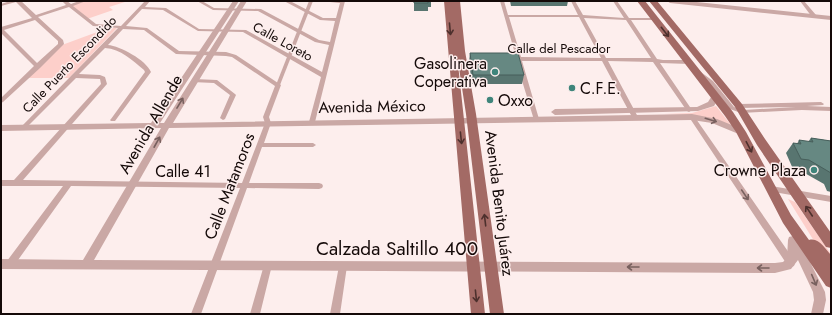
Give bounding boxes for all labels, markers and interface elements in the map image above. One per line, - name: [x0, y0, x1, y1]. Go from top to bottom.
- street label: Calle Puerto Escondido: [18, 12, 121, 117]
- street label: Calle Loreto: [249, 17, 316, 66]
- one-way arrow: [447, 22, 454, 35]
- one-way arrow: [661, 26, 670, 37]
- street label: Calle del Pescador: [508, 39, 611, 58]
- place label: Gasolinera Coperativa: [414, 52, 487, 93]
- marker: Gasolinera Coperativa: [490, 67, 500, 77]
- street label: Avenida Allende: [113, 70, 188, 178]
- place label: C.F.E.: [580, 77, 621, 100]
- marker: C.F.E.: [567, 83, 577, 93]
- place label: Oxxo: [498, 89, 533, 112]
- street label: Avenida México: [318, 94, 426, 119]
- marker: Oxxo: [485, 95, 495, 105]
- one-way arrow: [176, 98, 184, 109]
- one-way arrow: [705, 117, 718, 124]
- street label: Calle Matamoros: [198, 129, 260, 243]
- street label: Avenida Benito Juárez: [479, 129, 520, 278]
- one-way arrow: [457, 131, 464, 144]
- one-way arrow: [153, 136, 161, 148]
- one-way arrow: [746, 141, 753, 153]
- place label: Crowne Plaza: [714, 159, 806, 182]
- street label: Calle 41: [155, 160, 211, 183]
- marker: Crowne Plaza: [809, 165, 819, 175]
- one-way arrow: [741, 189, 749, 200]
- one-way arrow: [805, 206, 813, 217]
- one-way arrow: [481, 214, 489, 227]
- street label: Calzada Saltillo 400: [316, 235, 478, 262]
- one-way arrow: [627, 263, 640, 271]
- one-way arrow: [757, 264, 770, 272]
- one-way arrow: [811, 274, 818, 286]
- one-way arrow: [473, 289, 480, 302]

